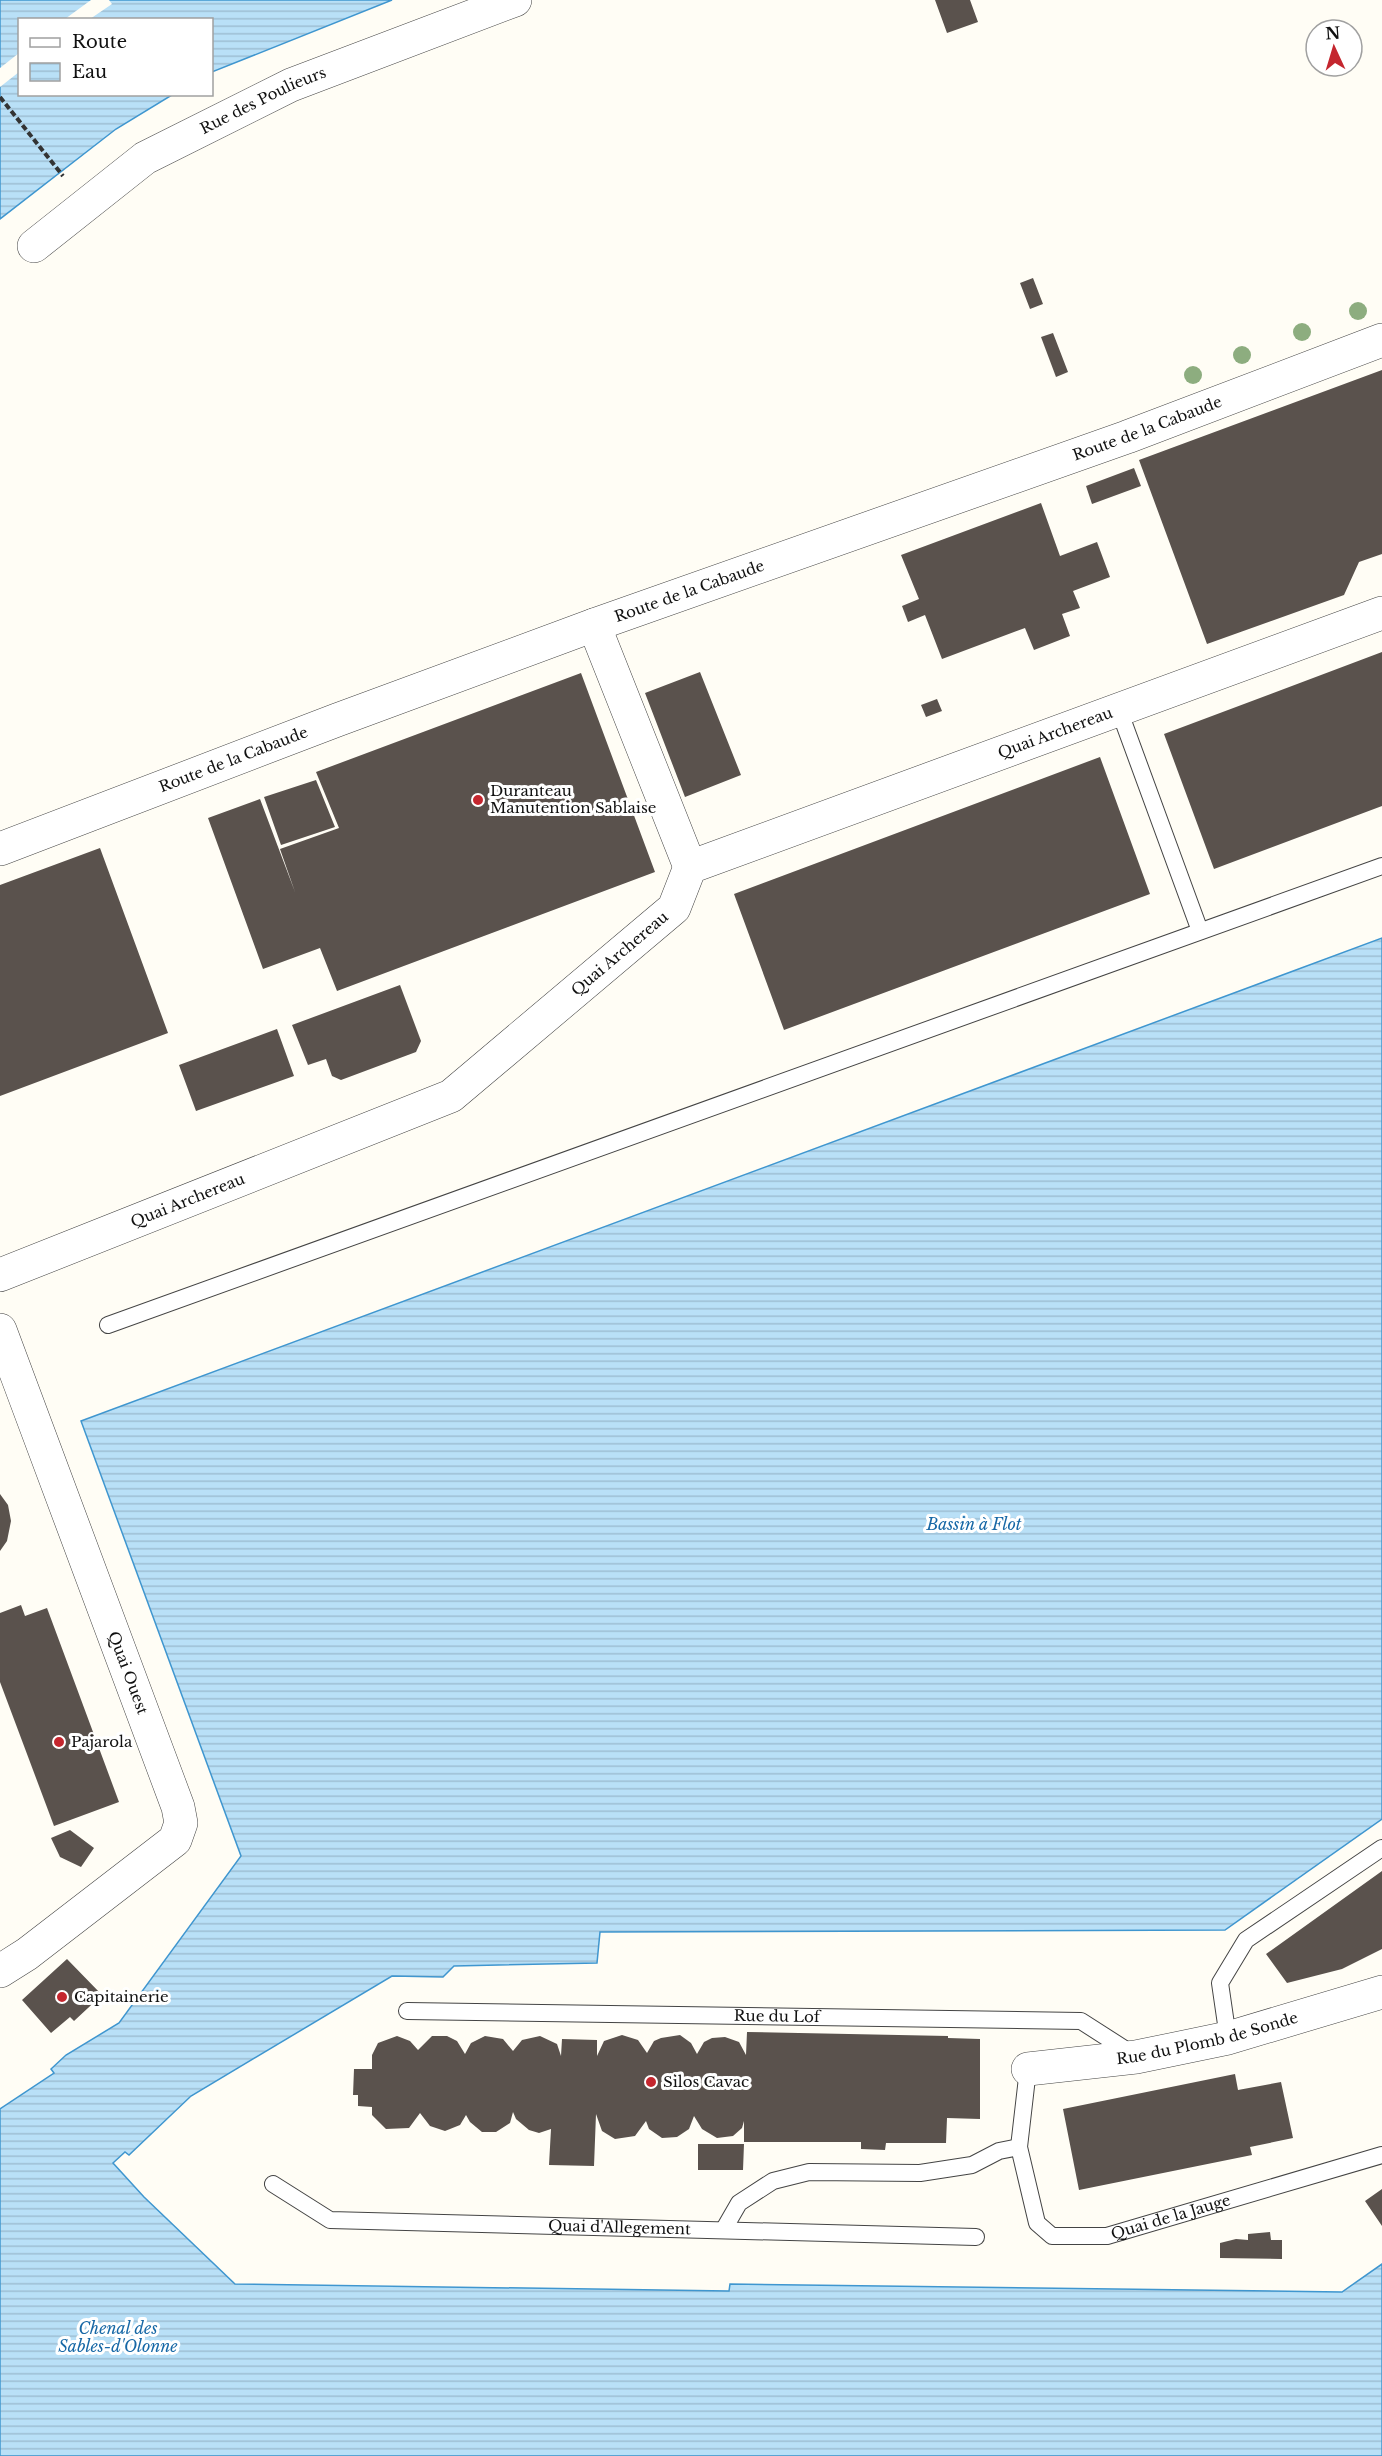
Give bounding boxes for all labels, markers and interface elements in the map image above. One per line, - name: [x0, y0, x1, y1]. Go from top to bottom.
- legend: [18, 18, 213, 96]
- north arrow: [1304, 18, 1364, 78]
- text: N: [1325, 23, 1341, 44]
- text: Route: [72, 31, 127, 53]
- text: Eau: [72, 61, 107, 83]
- street label: Rue des Poulieurs: [197, 63, 329, 138]
- street label: Route de la Cabaude: [1070, 392, 1225, 464]
- street label: Route de la Cabaude: [612, 556, 767, 626]
- street label: Quai Archereau: [995, 703, 1115, 762]
- street label: Route de la Cabaude: [156, 722, 310, 796]
- place label: Duranteau Manutention Sablaise: [490, 781, 656, 817]
- marker: Duranteau Manutention Sablaise: [471, 793, 485, 807]
- street label: Quai Archereau: [567, 907, 672, 1000]
- street label: Quai Archereau: [128, 1169, 247, 1231]
- water label: Bassin à Flot: [925, 1514, 1022, 1534]
- street label: Quai Ouest: [104, 1628, 153, 1717]
- place label: Pajarola: [71, 1732, 133, 1751]
- marker: Pajarola: [52, 1735, 66, 1749]
- place label: Capitainerie: [74, 1987, 169, 2006]
- marker: Capitainerie: [55, 1990, 69, 2004]
- street label: Rue du Lof: [734, 2006, 822, 2026]
- street label: Rue du Plomb de Sonde: [1115, 2008, 1300, 2068]
- place label: Silos Cavac: [663, 2072, 749, 2091]
- marker: Silos Cavac: [644, 2075, 658, 2089]
- street label: Quai de la Jauge: [1109, 2190, 1233, 2243]
- street label: Quai d'Allegement: [548, 2216, 691, 2238]
- water label: Chenal des Sables-d'Olonne: [58, 2318, 178, 2356]

